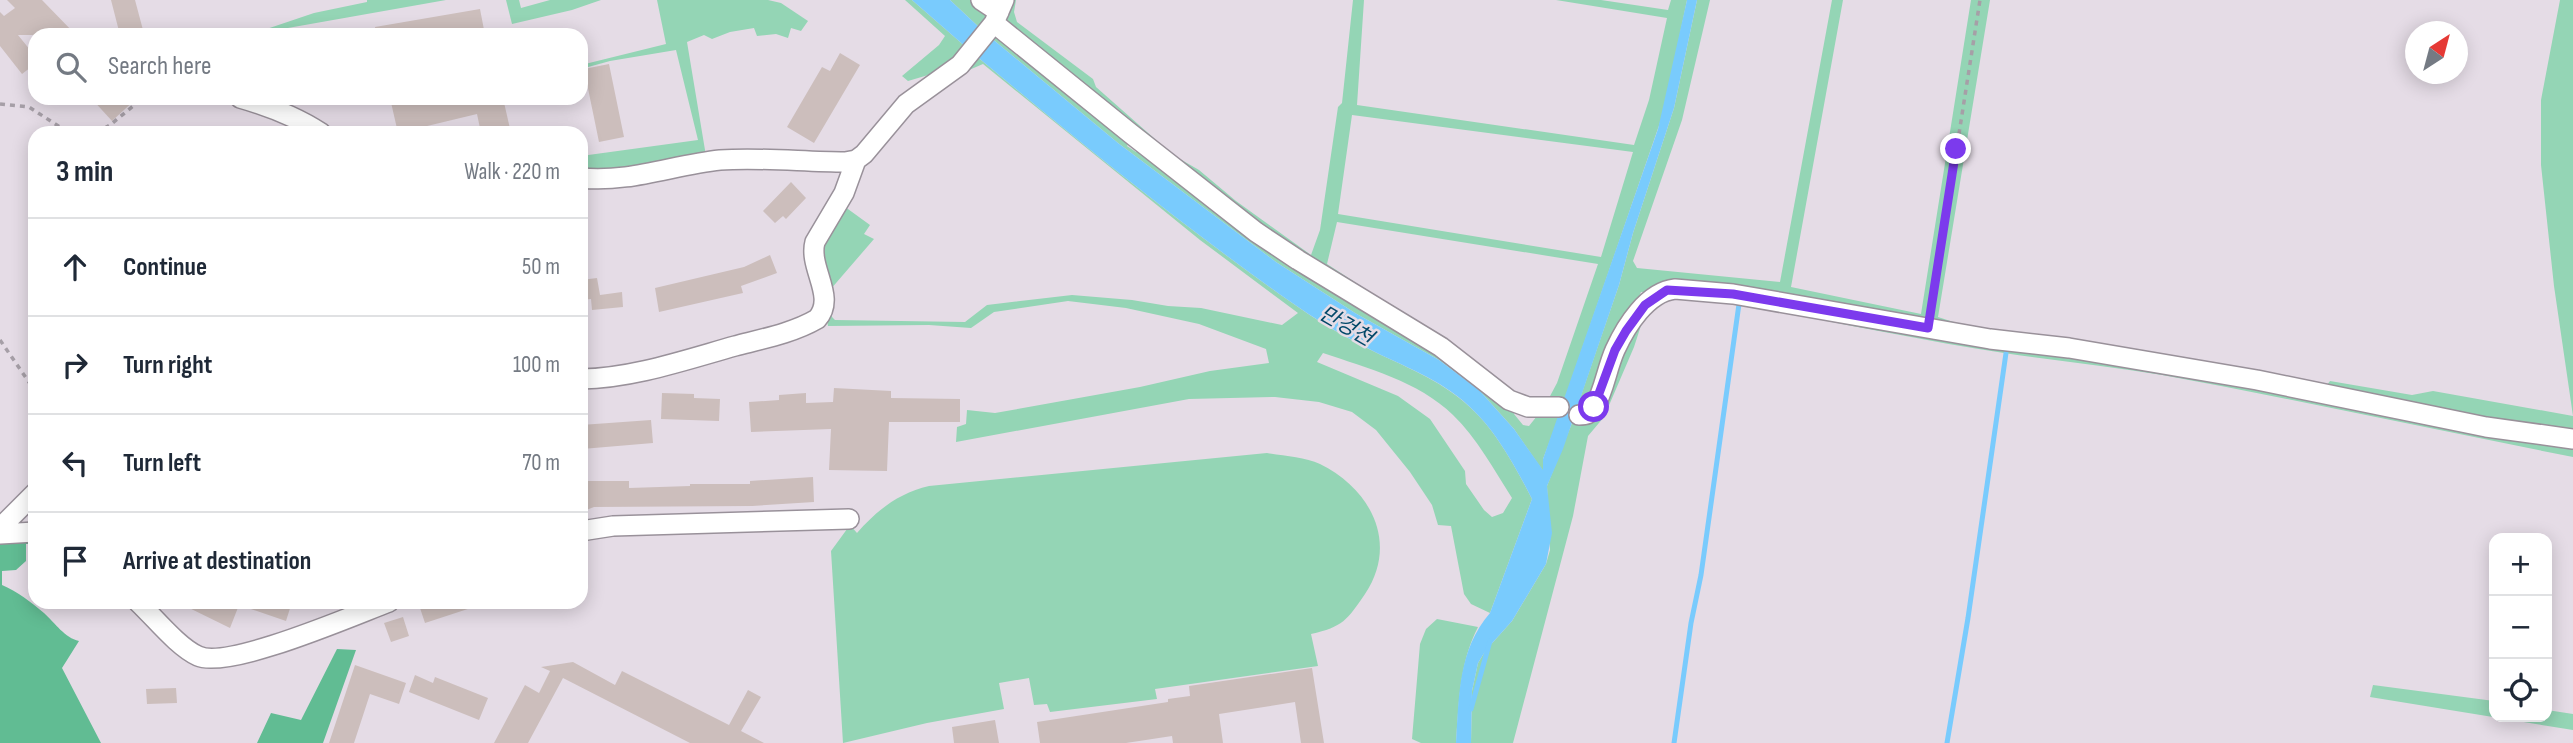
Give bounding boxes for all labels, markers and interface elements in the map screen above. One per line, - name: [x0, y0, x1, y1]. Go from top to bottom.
- north arrow: [2405, 21, 2468, 84]
- search box: [28, 28, 588, 105]
- icon: search: [52, 48, 90, 86]
- text: Search here: [108, 51, 211, 82]
- route end: [1940, 133, 1971, 164]
- text: 3 min: [56, 154, 113, 190]
- text: Walk · 220 m: [464, 158, 560, 186]
- icon: ahead: [56, 248, 94, 286]
- text: Continue: [123, 252, 207, 283]
- text: 50 m: [522, 253, 560, 281]
- water label: 만겅천: [1315, 301, 1380, 353]
- icon: right: [56, 346, 94, 384]
- text: Turn right: [123, 350, 212, 381]
- text: 100 m: [513, 351, 560, 379]
- route start: [1578, 391, 1609, 422]
- icon: left: [56, 444, 94, 482]
- text: Turn left: [123, 448, 201, 479]
- text: 70 m: [522, 449, 560, 477]
- map controls: [2489, 533, 2552, 722]
- button: +: [2489, 533, 2552, 596]
- icon: arrive: [56, 542, 94, 580]
- text: Arrive at destination: [123, 546, 311, 577]
- button: −: [2489, 596, 2552, 659]
- button: locate: [2489, 659, 2552, 722]

